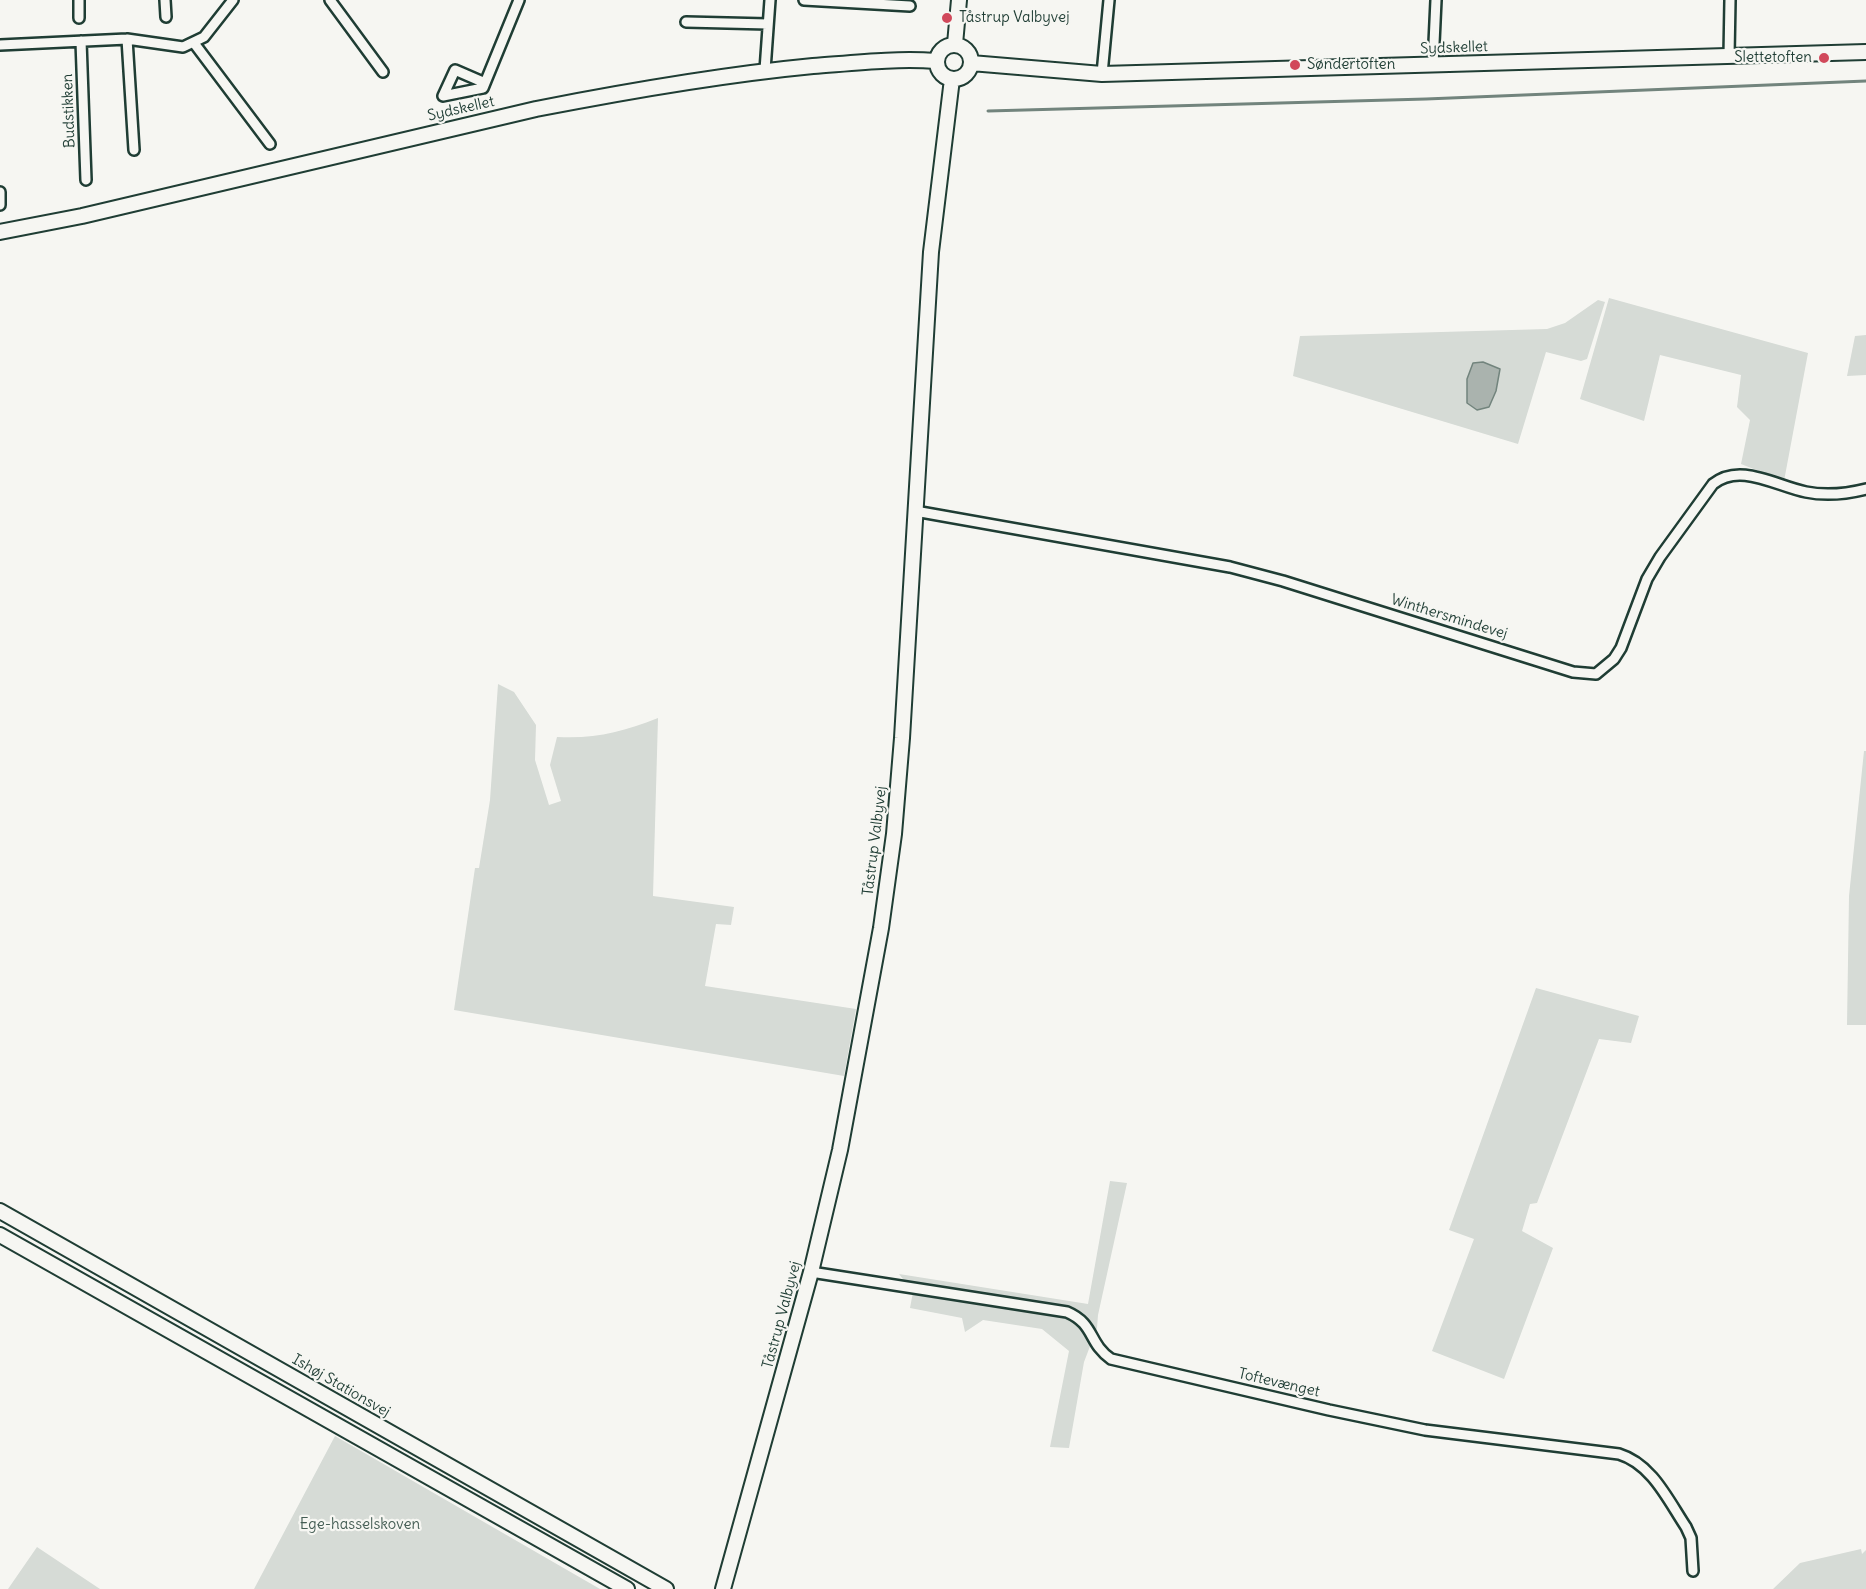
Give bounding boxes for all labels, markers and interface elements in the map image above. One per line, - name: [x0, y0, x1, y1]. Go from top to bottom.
- place label: Tåstrup Valbyvej: [959, 9, 1070, 27]
- marker: Tåstrup Valbyvej: [940, 11, 954, 25]
- street label: Sydskellet: [1420, 38, 1488, 58]
- place label: Slettetoften: [1734, 49, 1812, 67]
- marker: Slettetoften: [1817, 51, 1831, 65]
- place label: Søndertoften: [1307, 56, 1395, 74]
- marker: Søndertoften: [1288, 58, 1302, 72]
- street label: Budstikken: [59, 73, 79, 149]
- street label: Sydskellet: [426, 93, 496, 125]
- street label: Winthersmindevej: [1389, 591, 1509, 643]
- street label: Tåstrup Valbyvej: [859, 785, 891, 897]
- street label: Tåstrup Valbyvej: [759, 1259, 805, 1371]
- street label: Ishøj Stationsvej: [289, 1351, 393, 1421]
- street label: Toftevænget: [1236, 1365, 1322, 1401]
- park label: Ege-hasselskoven: [300, 1516, 420, 1534]

